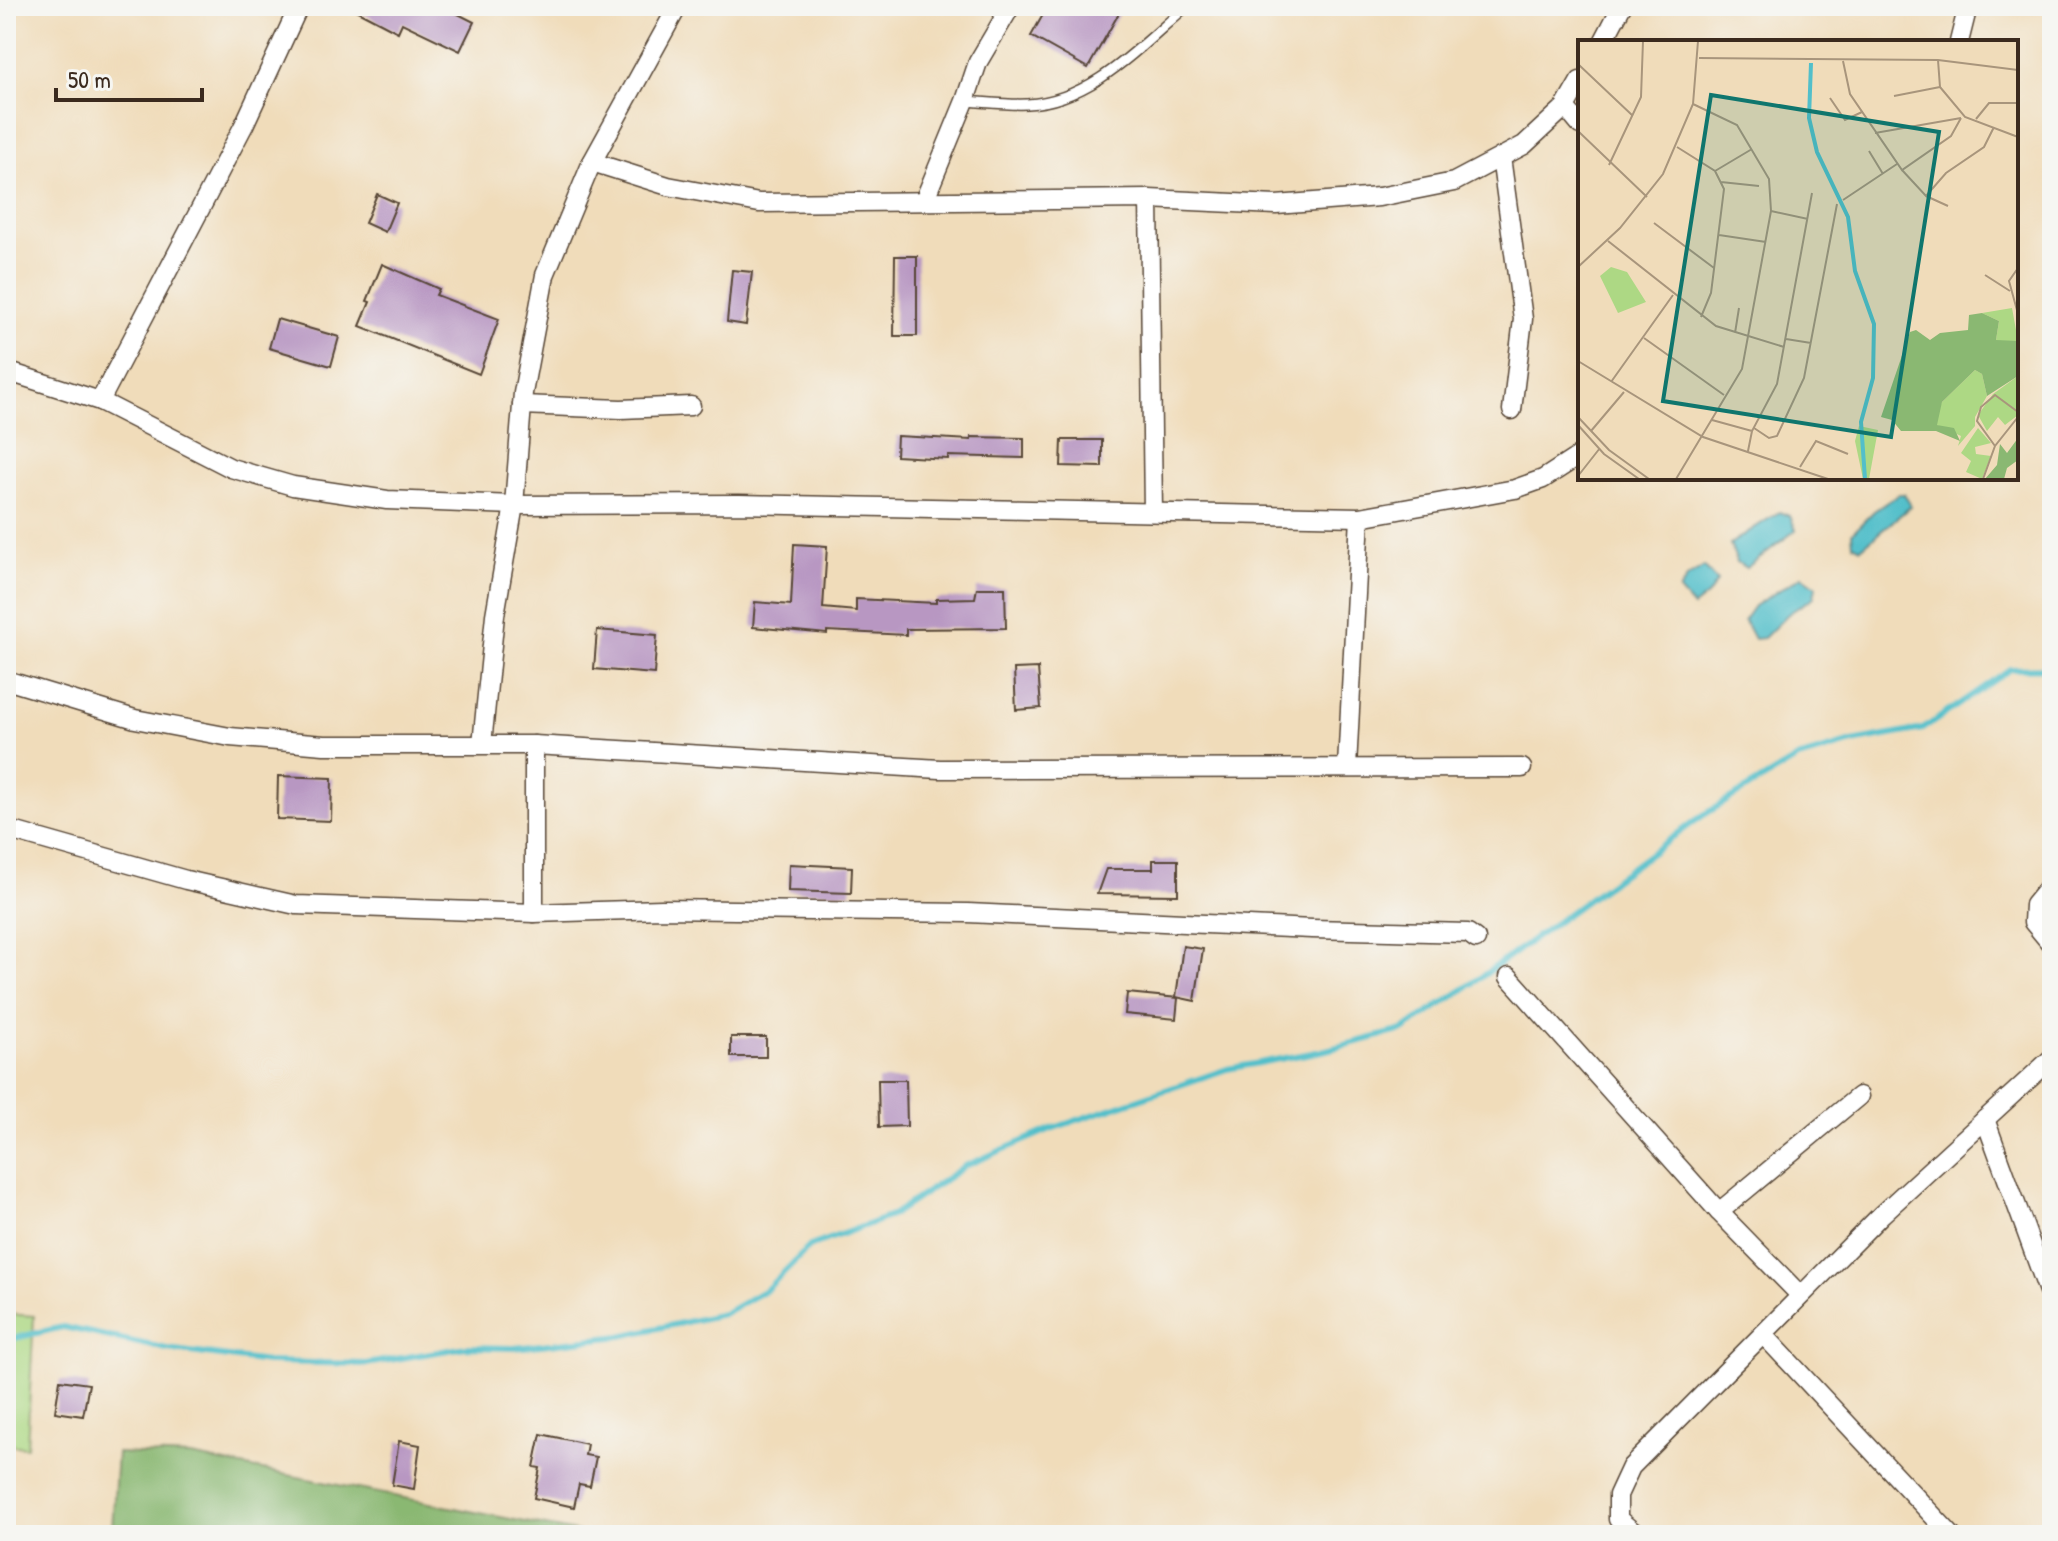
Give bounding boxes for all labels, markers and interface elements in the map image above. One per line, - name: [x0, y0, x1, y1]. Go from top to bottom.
- inset map: [1578, 40, 2018, 480]
- scale bar: [56, 52, 202, 102]
- text: 50 m: [68, 63, 111, 95]

